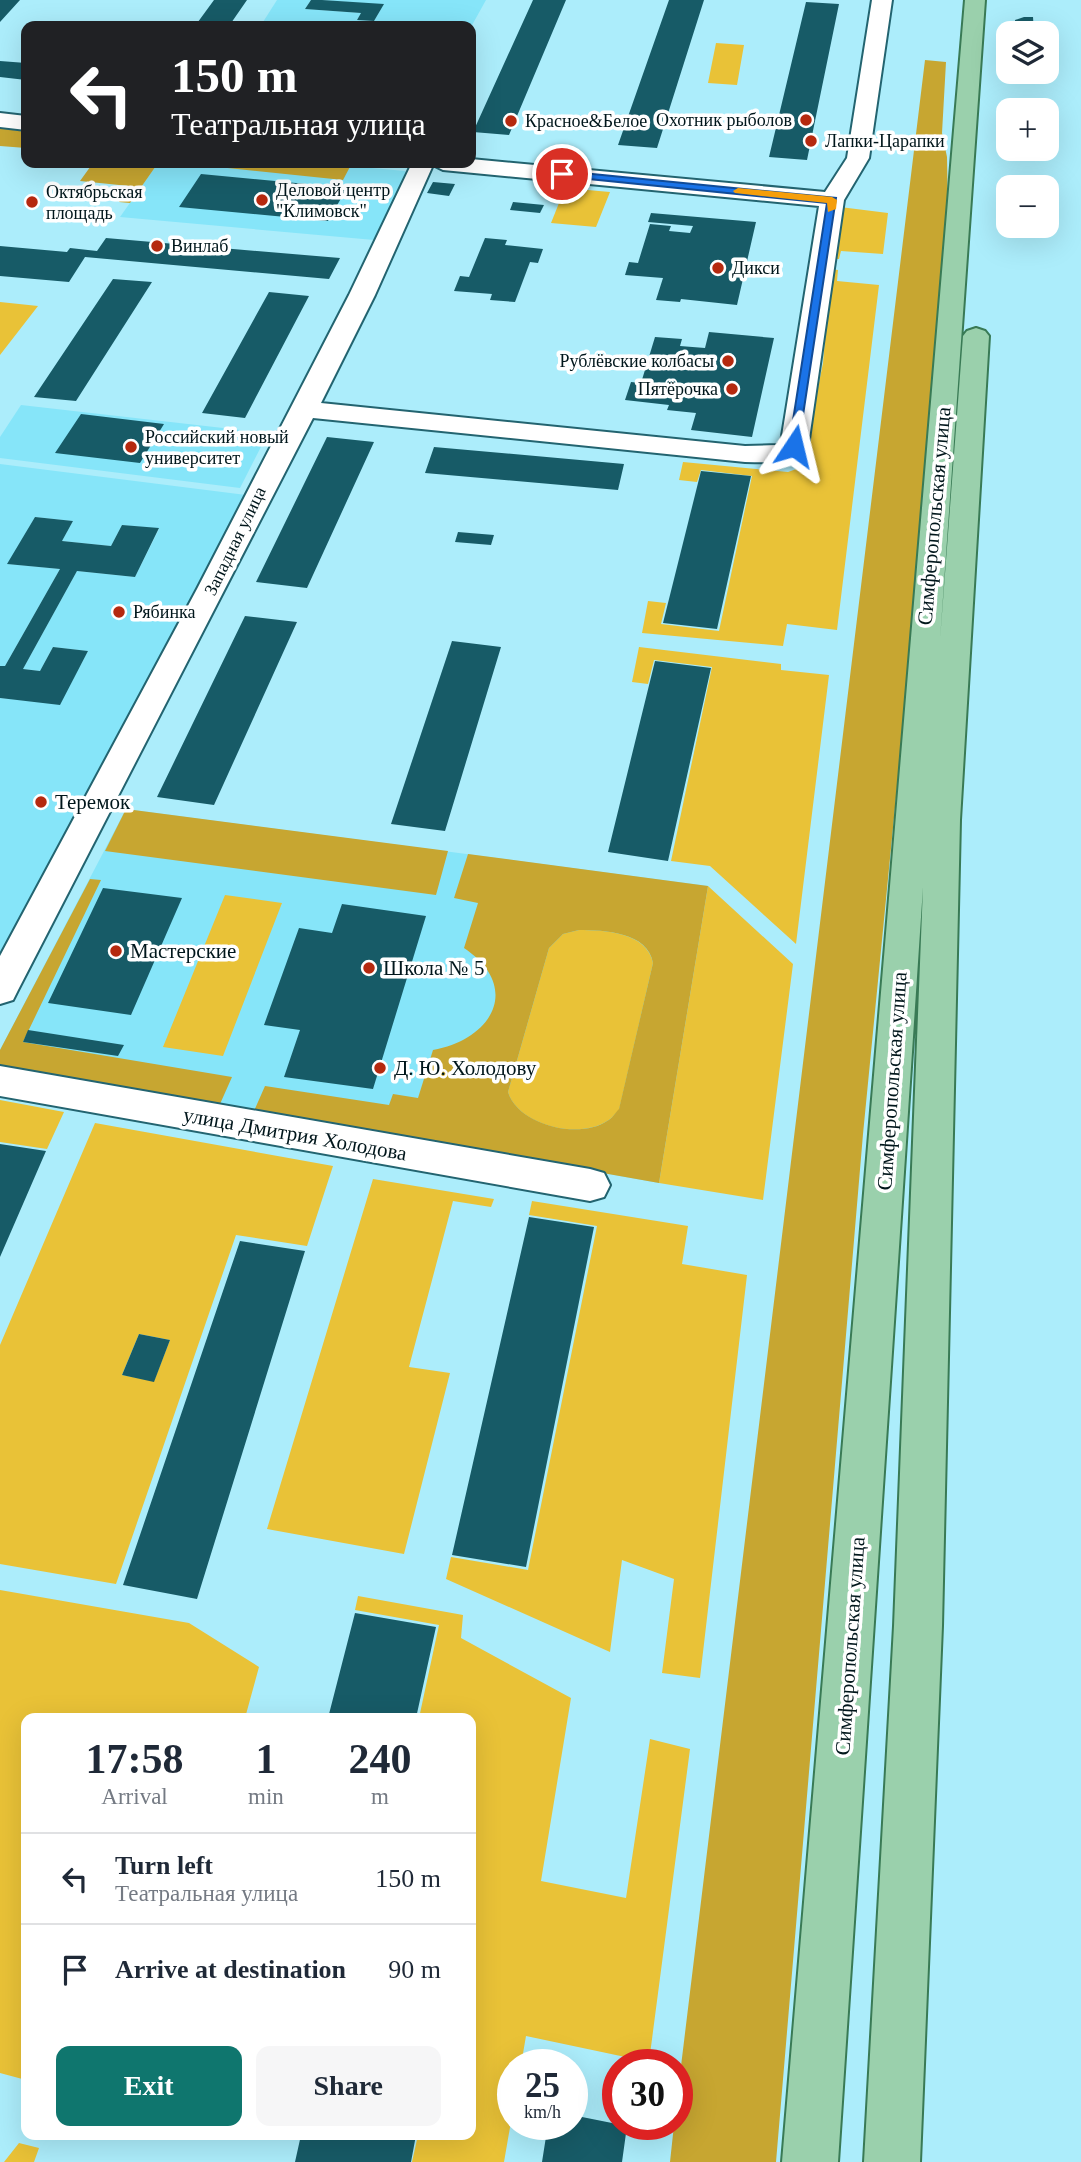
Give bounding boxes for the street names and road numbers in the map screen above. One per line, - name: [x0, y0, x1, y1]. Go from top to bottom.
- street label: Симферопольская улица: [912, 405, 956, 626]
- street label: Западная улица: [200, 483, 270, 599]
- street label: Симферопольская улица: [872, 970, 912, 1191]
- street label: улица Дмитрия Холодова: [181, 1103, 409, 1166]
- street label: Симферопольская улица: [830, 1535, 870, 1756]

